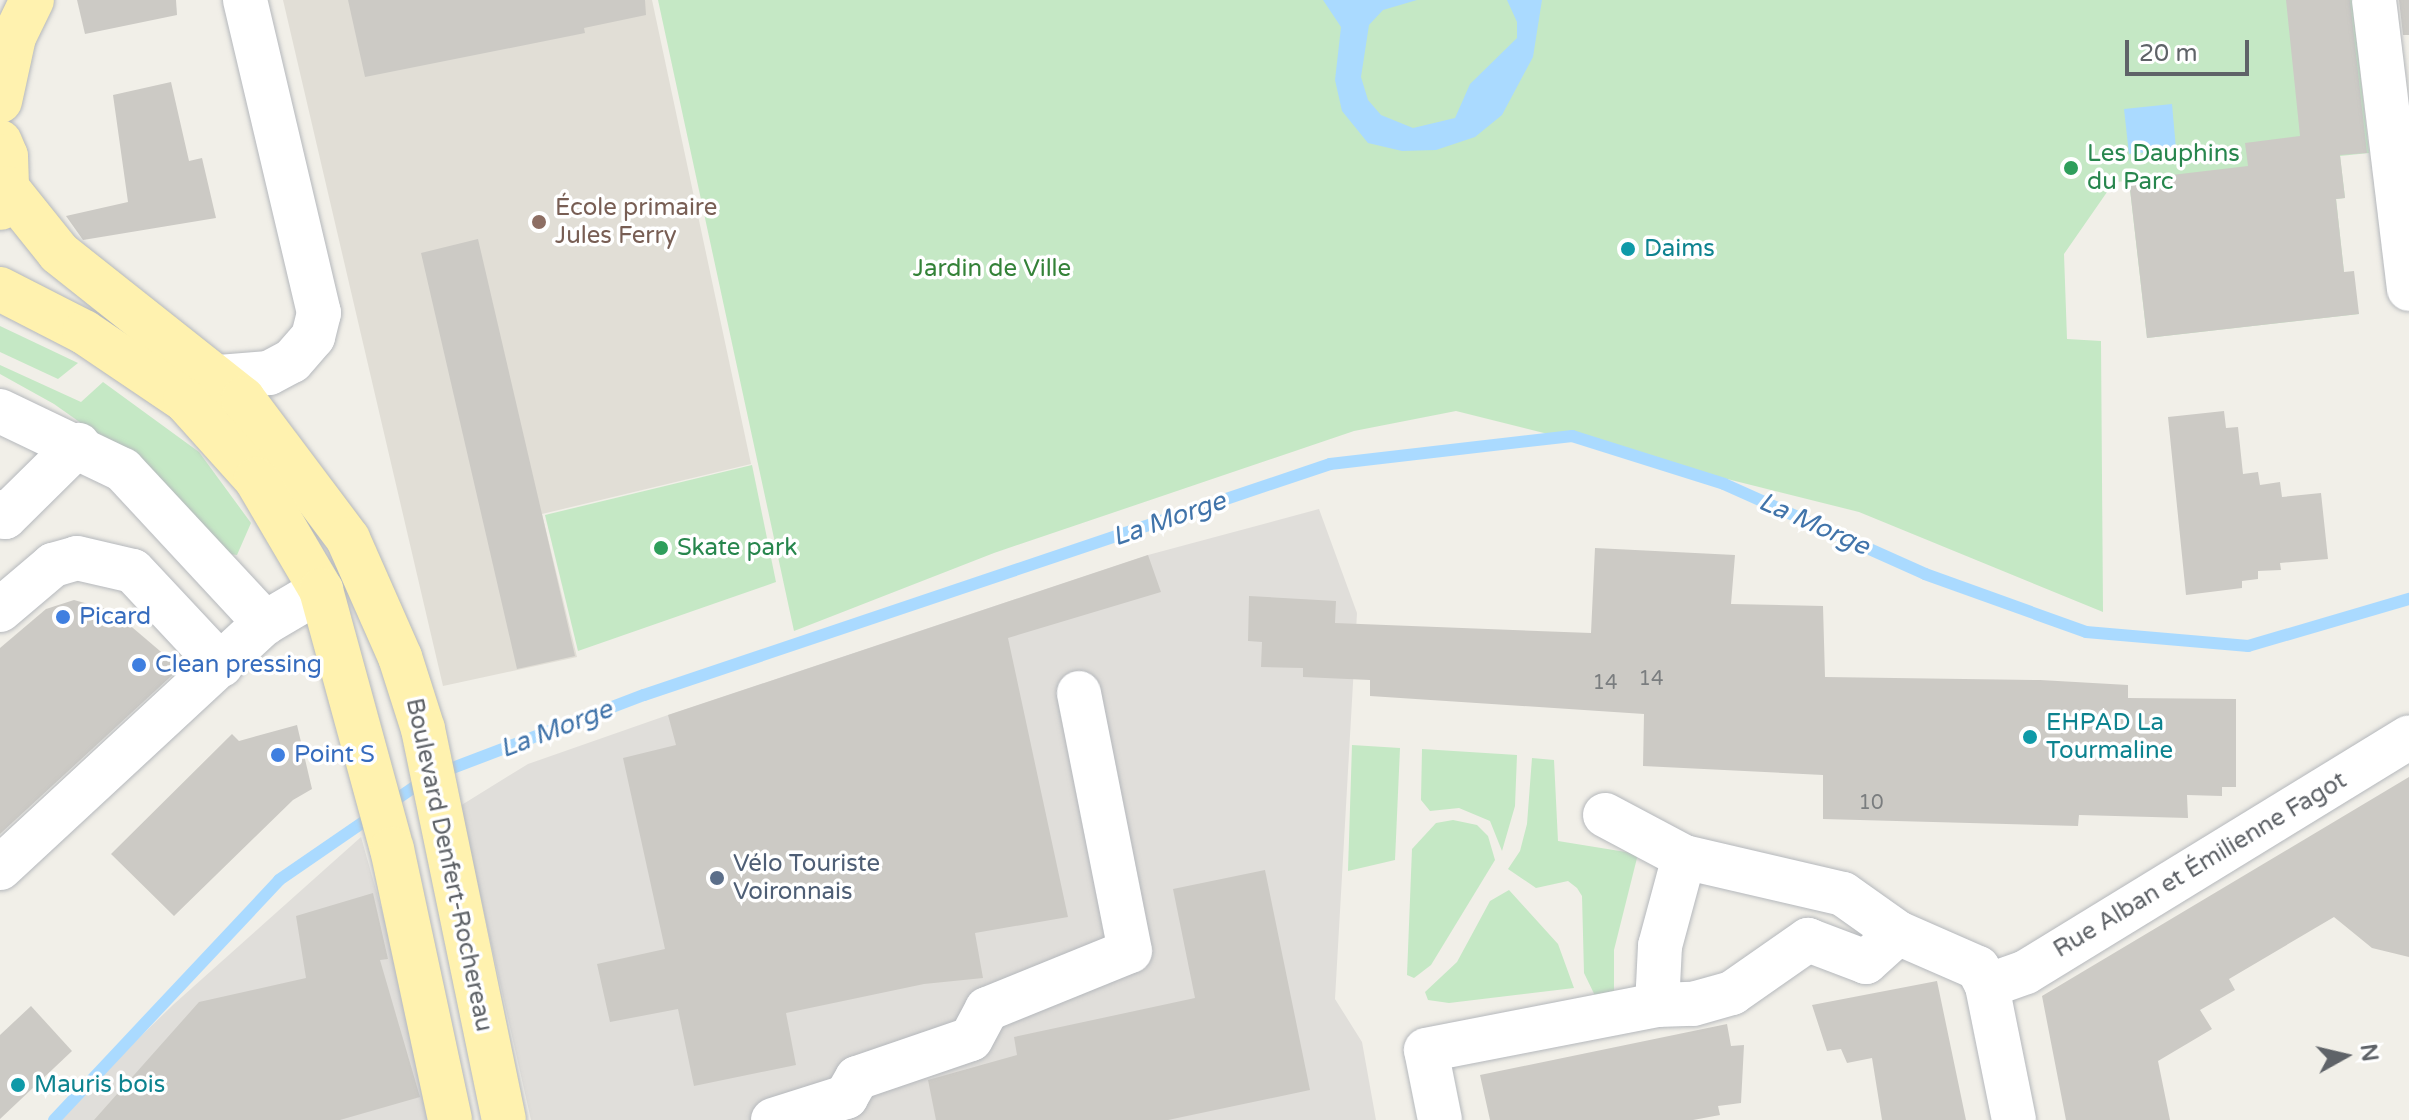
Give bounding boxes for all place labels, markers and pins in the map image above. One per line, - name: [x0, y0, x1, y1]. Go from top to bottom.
- place label: Les Dauphins du Parc: [2087, 140, 2240, 196]
- marker: Les Dauphins du Parc: [2062, 159, 2080, 177]
- place label: École primaire Jules Ferry: [555, 194, 717, 250]
- marker: École primaire Jules Ferry: [530, 213, 548, 231]
- place label: Daims: [1644, 235, 1715, 263]
- marker: Daims: [1619, 240, 1637, 258]
- place label: Skate park: [677, 534, 797, 562]
- marker: Skate park: [652, 539, 670, 557]
- place label: Picard: [79, 603, 151, 631]
- marker: Picard: [54, 608, 72, 626]
- place label: Clean pressing: [155, 651, 322, 679]
- marker: Clean pressing: [130, 656, 148, 674]
- place label: EHPAD La Tourmaline: [2046, 709, 2173, 765]
- marker: EHPAD La Tourmaline: [2021, 728, 2039, 746]
- place label: Point S: [294, 741, 375, 769]
- marker: Point S: [269, 746, 287, 764]
- place label: Vélo Touriste Voironnais: [733, 850, 880, 906]
- marker: Vélo Touriste Voironnais: [708, 869, 726, 887]
- place label: Mauris bois: [34, 1071, 165, 1099]
- marker: Mauris bois: [9, 1076, 27, 1094]

